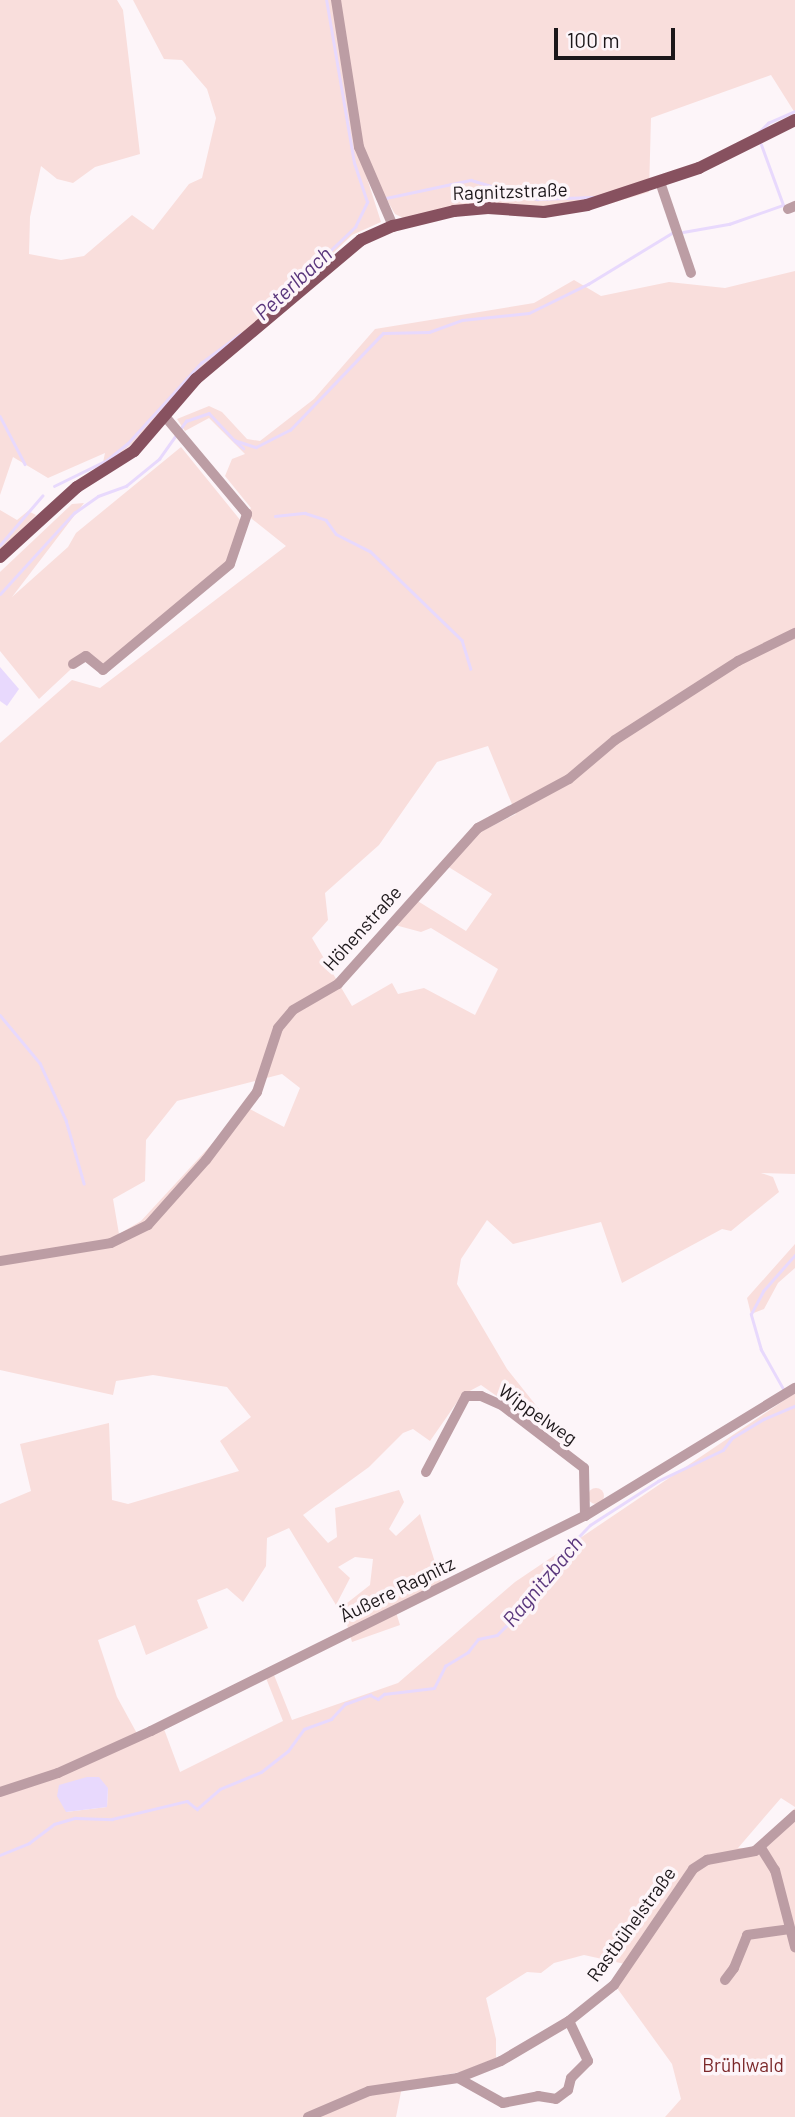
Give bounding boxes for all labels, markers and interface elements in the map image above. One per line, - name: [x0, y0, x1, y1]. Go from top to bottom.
- scale bar: [557, 14, 678, 58]
- text: 100 m: [567, 27, 620, 52]
- street label: Ragnitzstraße: [452, 178, 568, 204]
- water label: Peterlbach: [249, 241, 337, 325]
- street label: Höhenstraße: [318, 881, 406, 975]
- street label: Wippelweg: [494, 1379, 582, 1449]
- water label: Ragnitzbach: [497, 1530, 587, 1632]
- street label: Äußere Ragnitz: [336, 1551, 458, 1627]
- street label: Rastbühelstraße: [582, 1862, 680, 1986]
- park label: Brühlwald: [702, 2054, 784, 2076]

